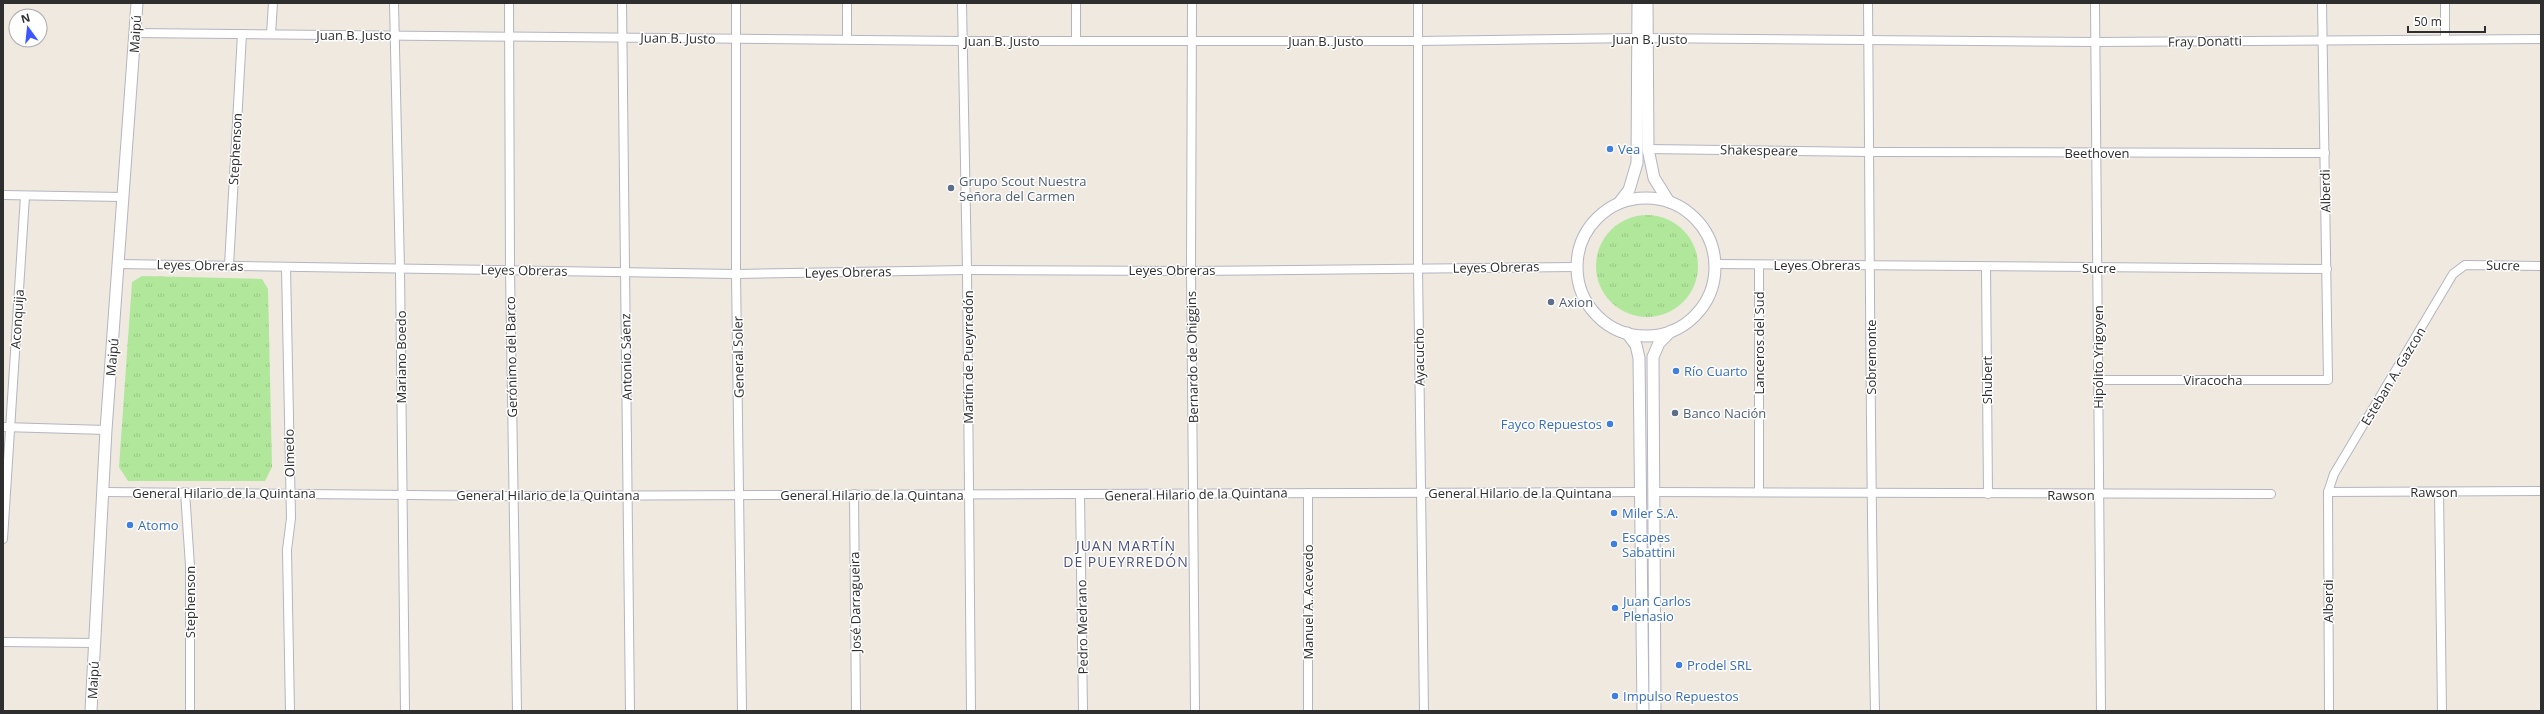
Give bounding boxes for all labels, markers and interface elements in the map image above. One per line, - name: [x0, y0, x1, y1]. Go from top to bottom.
- north arrow: [8, 8, 48, 48]
- scale bar: [2408, 8, 2485, 34]
- text: N: [19, 9, 32, 26]
- text: 50 m: [2414, 13, 2442, 30]
- street label: Maipú: [125, 14, 145, 54]
- street label: Juan B. Justo: [314, 26, 392, 44]
- street label: Juan B. Justo: [638, 28, 716, 48]
- street label: Juan B. Justo: [1610, 30, 1688, 48]
- street label: Fray Donatti: [2168, 31, 2242, 51]
- street label: Juan B. Justo: [962, 32, 1040, 50]
- street label: Juan B. Justo: [1286, 32, 1364, 50]
- street label: Stephenson: [224, 112, 246, 186]
- place label: Vea: [1618, 140, 1640, 158]
- street label: Shakespeare: [1720, 140, 1798, 160]
- marker: Vea: [1605, 144, 1615, 154]
- street label: Beethoven: [2064, 144, 2130, 162]
- street label: Alberdi: [2316, 169, 2334, 213]
- place label: Grupo Scout Nuestra Señora del Carmen: [959, 172, 1086, 205]
- marker: Grupo Scout Nuestra Señora del Carmen: [946, 183, 956, 193]
- street label: Leyes Obreras: [156, 255, 244, 275]
- street label: Leyes Obreras: [1774, 256, 1860, 274]
- street label: Sucre: [2486, 256, 2520, 274]
- street label: Leyes Obreras: [1452, 257, 1540, 277]
- street label: Sucre: [2082, 259, 2116, 277]
- street label: Leyes Obreras: [480, 260, 568, 280]
- street label: Leyes Obreras: [1129, 261, 1215, 279]
- street label: Leyes Obreras: [804, 262, 892, 282]
- street label: Aconquija: [6, 288, 28, 350]
- street label: Martín de Pueyrredón: [959, 290, 977, 424]
- street label: Bernardo de Ohiggins: [1182, 291, 1202, 423]
- street label: Lanceros del Sud: [1750, 291, 1768, 395]
- place label: Axion: [1559, 293, 1593, 311]
- street label: Gerónimo del Barco: [501, 296, 521, 418]
- marker: Axion: [1546, 297, 1556, 307]
- street label: Hipólito Yrigoyen: [2089, 305, 2107, 409]
- street label: Mariano Boedo: [392, 310, 410, 404]
- street label: Antonio Sáenz: [616, 313, 636, 401]
- street label: General Soler: [728, 315, 748, 398]
- street label: Sobremonte: [1862, 319, 1880, 395]
- street label: Esteban A. Gazcon: [2357, 323, 2429, 429]
- street label: Ayacucho: [1409, 328, 1429, 386]
- street label: Maipú: [101, 337, 123, 377]
- street label: Shubert: [1978, 356, 1996, 404]
- place label: Río Cuarto: [1684, 362, 1748, 380]
- marker: Río Cuarto: [1671, 366, 1681, 376]
- street label: Viracocha: [2183, 371, 2243, 389]
- place label: Banco Nación: [1683, 404, 1766, 422]
- marker: Banco Nación: [1670, 408, 1680, 418]
- place label: Fayco Repuestos: [1501, 415, 1602, 433]
- marker: Fayco Repuestos: [1605, 419, 1615, 429]
- street label: Olmedo: [280, 428, 298, 477]
- street label: General Hilario de la Quintana: [1104, 483, 1288, 505]
- street label: Rawson: [2410, 483, 2458, 501]
- street label: General Hilario de la Quintana: [132, 484, 316, 502]
- street label: General Hilario de la Quintana: [1428, 484, 1612, 502]
- street label: General Hilario de la Quintana: [456, 486, 640, 504]
- street label: General Hilario de la Quintana: [780, 486, 964, 504]
- street label: Rawson: [2047, 486, 2095, 504]
- place label: Miler S.A.: [1622, 504, 1678, 522]
- marker: Miler S.A.: [1609, 508, 1619, 518]
- place label: Atomo: [138, 516, 179, 534]
- marker: Atomo: [125, 520, 135, 530]
- place label: Escapes Sabattini: [1622, 528, 1675, 561]
- district label: JUAN MARTÍN DE PUEYRREDÓN: [1063, 536, 1189, 571]
- marker: Escapes Sabattini: [1609, 539, 1619, 549]
- street label: Manuel A. Acevedo: [1299, 544, 1317, 660]
- street label: José Darragueira: [845, 551, 865, 655]
- street label: Stephenson: [181, 566, 199, 638]
- street label: Pedro Medrano: [1072, 579, 1092, 675]
- street label: Alberdi: [2319, 579, 2337, 623]
- place label: Juan Carlos Plenasio: [1621, 592, 1691, 625]
- marker: Juan Carlos Plenasio: [1610, 603, 1620, 613]
- place label: Prodel SRL: [1687, 656, 1752, 674]
- street label: Maipú: [83, 660, 103, 700]
- marker: Prodel SRL: [1674, 660, 1684, 670]
- place label: Impulso Repuestos: [1623, 687, 1739, 705]
- marker: Impulso Repuestos: [1610, 691, 1620, 701]

